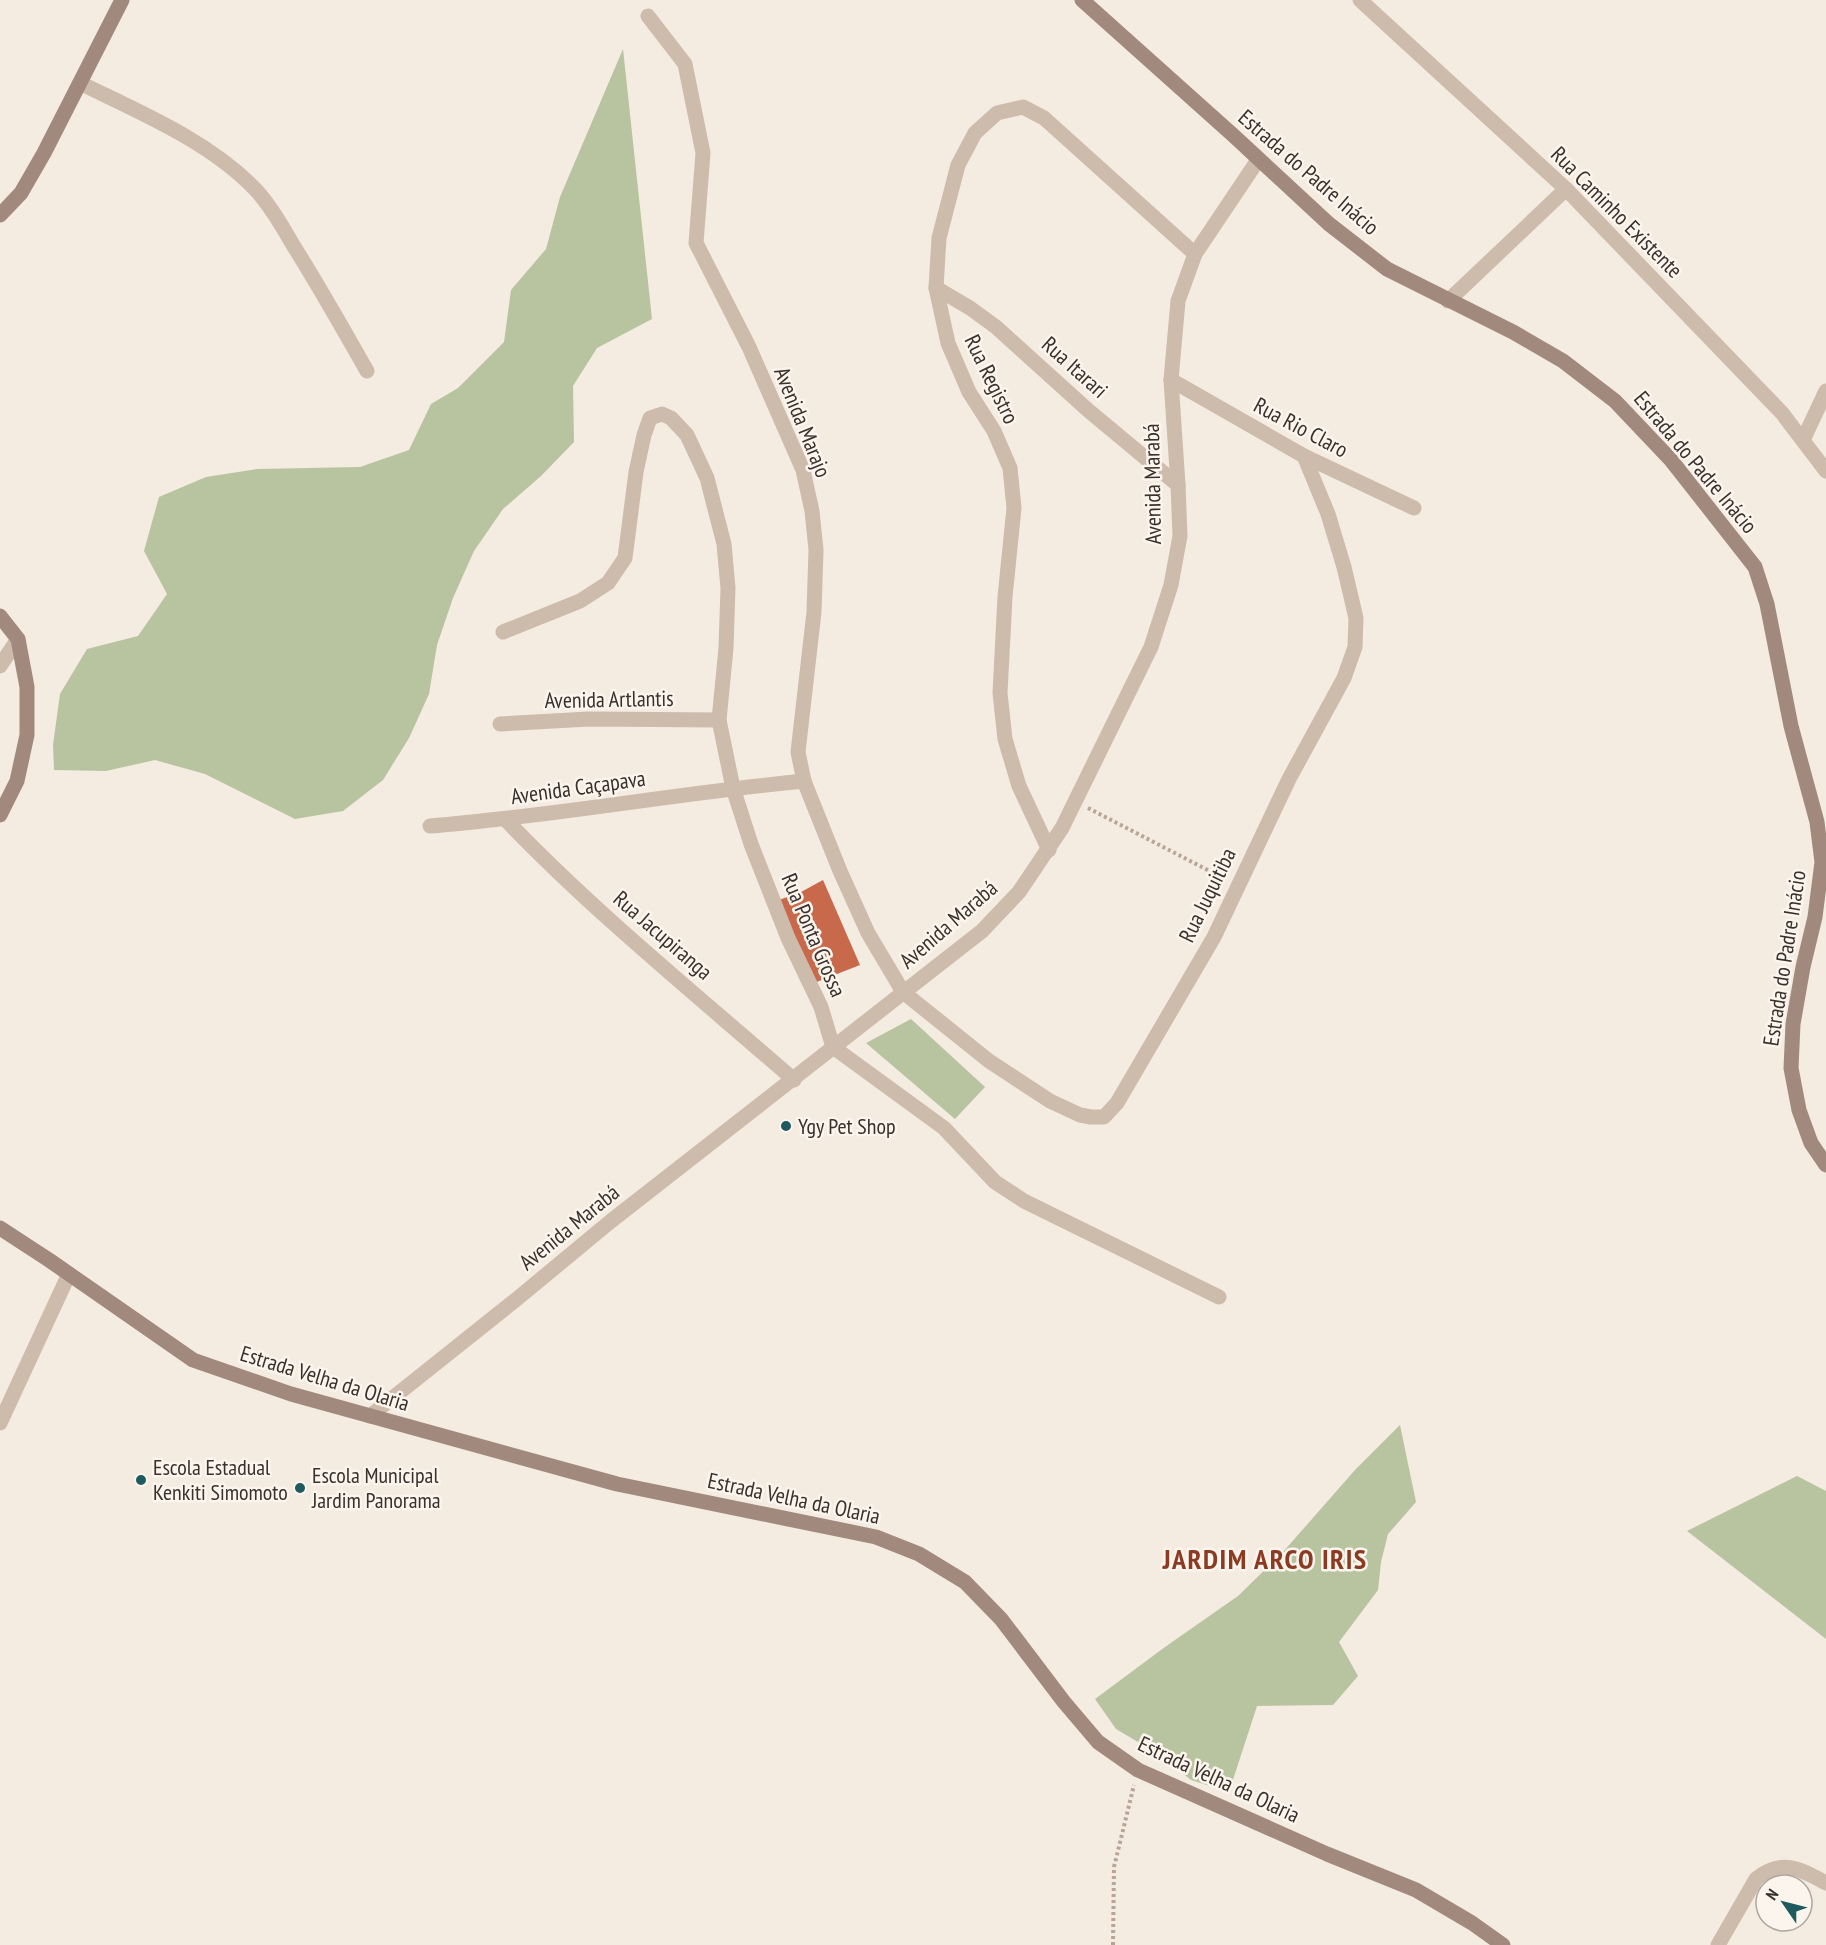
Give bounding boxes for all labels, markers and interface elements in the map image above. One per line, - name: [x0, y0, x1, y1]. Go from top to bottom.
- street label: Estrada do Padre Inácio: [1233, 103, 1385, 241]
- street label: Rua Caminho Existente: [1545, 140, 1689, 284]
- street label: Rua Registro: [958, 330, 1026, 428]
- street label: Rua Itarari: [1036, 330, 1114, 404]
- street label: Avenida Marajo: [768, 363, 838, 481]
- street label: Estrada do Padre Inácio: [1628, 385, 1764, 539]
- street label: Rua Rio Claro: [1249, 391, 1353, 463]
- street label: Avenida Marabá: [1137, 423, 1167, 545]
- street label: Avenida Artlantis: [544, 684, 674, 714]
- street label: Avenida Caçapava: [509, 764, 647, 810]
- street label: Rua Juquitiba: [1172, 843, 1242, 947]
- street label: Estrada do Padre Inácio: [1756, 868, 1812, 1048]
- street label: Rua Ponta Grossa: [775, 869, 853, 1001]
- street label: Avenida Marabá: [893, 874, 1003, 974]
- street label: Rua Jacupiranga: [608, 884, 718, 986]
- place label: Ygy Pet Shop: [798, 1112, 895, 1140]
- marker: Ygy Pet Shop: [779, 1119, 793, 1133]
- street label: Avenida Marabá: [513, 1178, 625, 1276]
- street label: Estrada Velha da Olaria: [237, 1339, 413, 1417]
- place label: Escola Estadual Kenkiti Simomoto: [153, 1453, 288, 1506]
- place label: Escola Municipal Jardim Panorama: [311, 1461, 441, 1514]
- street label: Estrada Velha da Olaria: [705, 1466, 883, 1530]
- marker: Escola Estadual Kenkiti Simomoto: [134, 1473, 148, 1487]
- marker: Escola Municipal Jardim Panorama: [293, 1481, 307, 1495]
- district label: JARDIM ARCO IRIS: [1161, 1540, 1368, 1577]
- street label: Estrada Velha da Olaria: [1134, 1729, 1304, 1829]
- north arrow: [1754, 1873, 1814, 1933]
- text: N: [1761, 1885, 1782, 1904]

